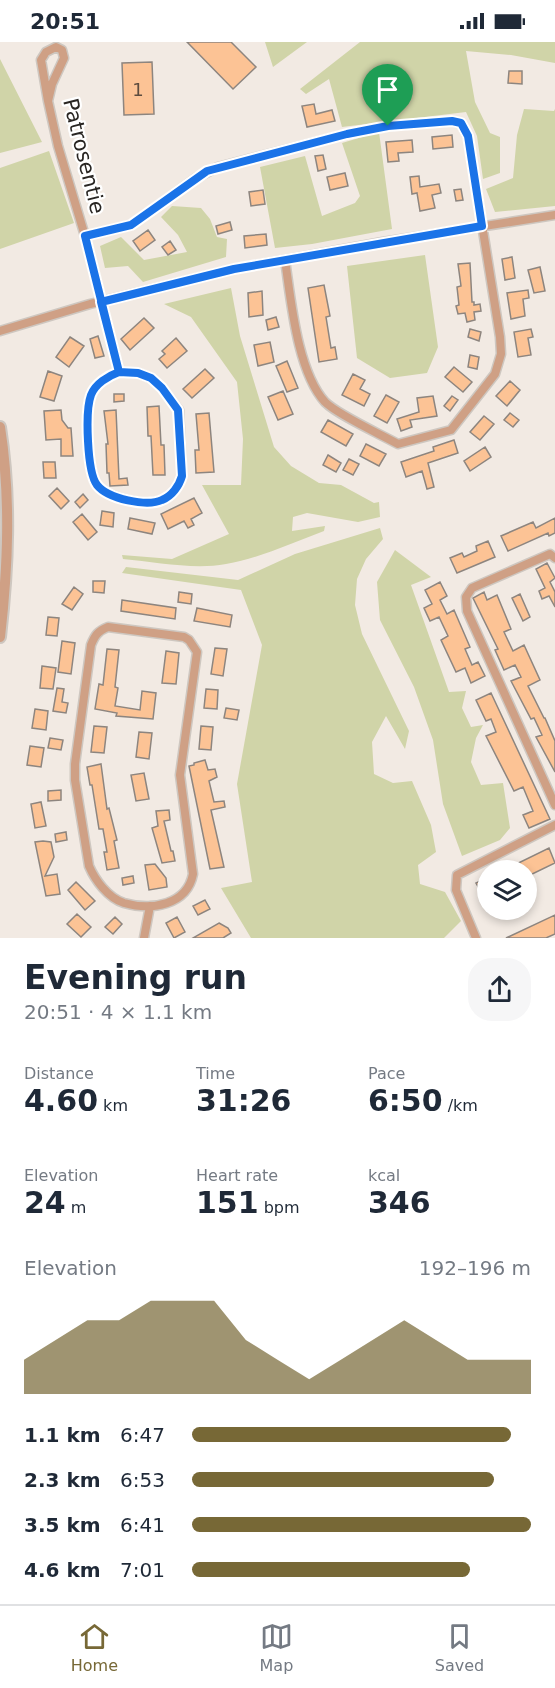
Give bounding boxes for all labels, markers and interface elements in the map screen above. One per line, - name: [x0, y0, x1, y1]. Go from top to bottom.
- text: 20:51: [30, 9, 100, 34]
- pin: [362, 64, 413, 126]
- icon: arrive: [371, 73, 404, 106]
- house number: 1: [132, 79, 144, 100]
- street label: Patrosentie: [58, 96, 110, 216]
- map controls: [477, 860, 537, 920]
- button: layers: [477, 860, 537, 920]
- text: Evening run: [24, 958, 247, 997]
- button: share: [468, 958, 531, 1021]
- text: 20:51 · 4 × 1.1 km: [24, 1000, 212, 1024]
- text: Distance: [24, 1064, 94, 1083]
- text: Time: [196, 1064, 235, 1083]
- text: Pace: [368, 1064, 405, 1083]
- text: 4.60: [24, 1083, 98, 1118]
- text: 31:26: [196, 1083, 292, 1118]
- text: 6:50: [368, 1083, 443, 1118]
- text: km: [98, 1096, 128, 1115]
- text: /km: [443, 1096, 478, 1115]
- text: Elevation: [24, 1166, 98, 1185]
- text: Heart rate: [196, 1166, 278, 1185]
- text: kcal: [368, 1166, 400, 1185]
- text: 24: [24, 1185, 66, 1220]
- text: 151: [196, 1185, 259, 1220]
- text: 346: [368, 1185, 431, 1220]
- text: m: [66, 1198, 86, 1217]
- text: bpm: [259, 1198, 300, 1217]
- text: Elevation: [24, 1256, 117, 1280]
- text: 192–196 m: [419, 1256, 531, 1280]
- text: 1.1 km: [24, 1423, 101, 1447]
- text: 6:47: [120, 1423, 165, 1447]
- text: 2.3 km: [24, 1468, 101, 1492]
- text: 6:53: [120, 1468, 165, 1492]
- text: 3.5 km: [24, 1513, 101, 1537]
- text: 6:41: [120, 1513, 165, 1537]
- text: 4.6 km: [24, 1558, 101, 1582]
- text: 7:01: [120, 1558, 165, 1582]
- tab: Home: [71, 1620, 118, 1675]
- tab: Map: [260, 1620, 293, 1675]
- tab: Saved: [435, 1620, 484, 1675]

